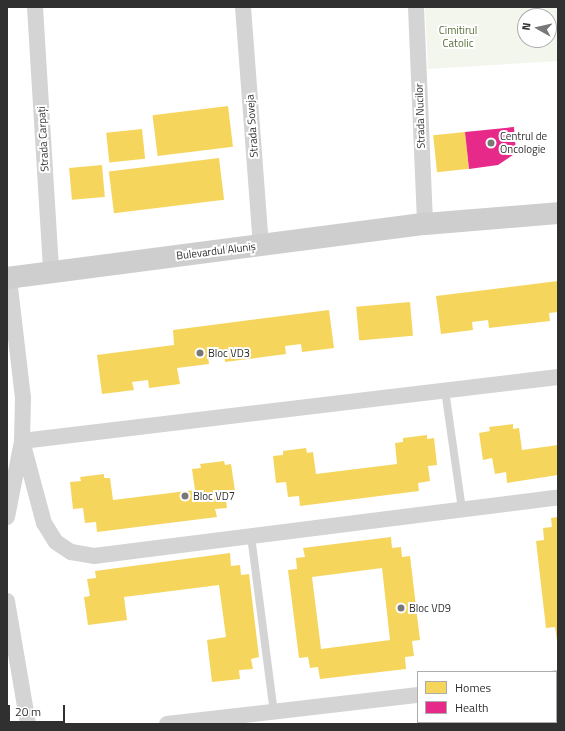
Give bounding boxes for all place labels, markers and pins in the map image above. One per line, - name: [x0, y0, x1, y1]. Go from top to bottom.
- place label: Centrul de Oncologie: [500, 130, 547, 156]
- marker: Centrul de Oncologie: [485, 137, 497, 149]
- place label: Bloc VD3: [208, 346, 250, 360]
- marker: Bloc VD3: [195, 348, 205, 358]
- place label: Bloc VD7: [193, 489, 235, 503]
- marker: Bloc VD7: [180, 491, 190, 501]
- place label: Bloc VD9: [409, 601, 451, 615]
- marker: Bloc VD9: [396, 603, 406, 613]

